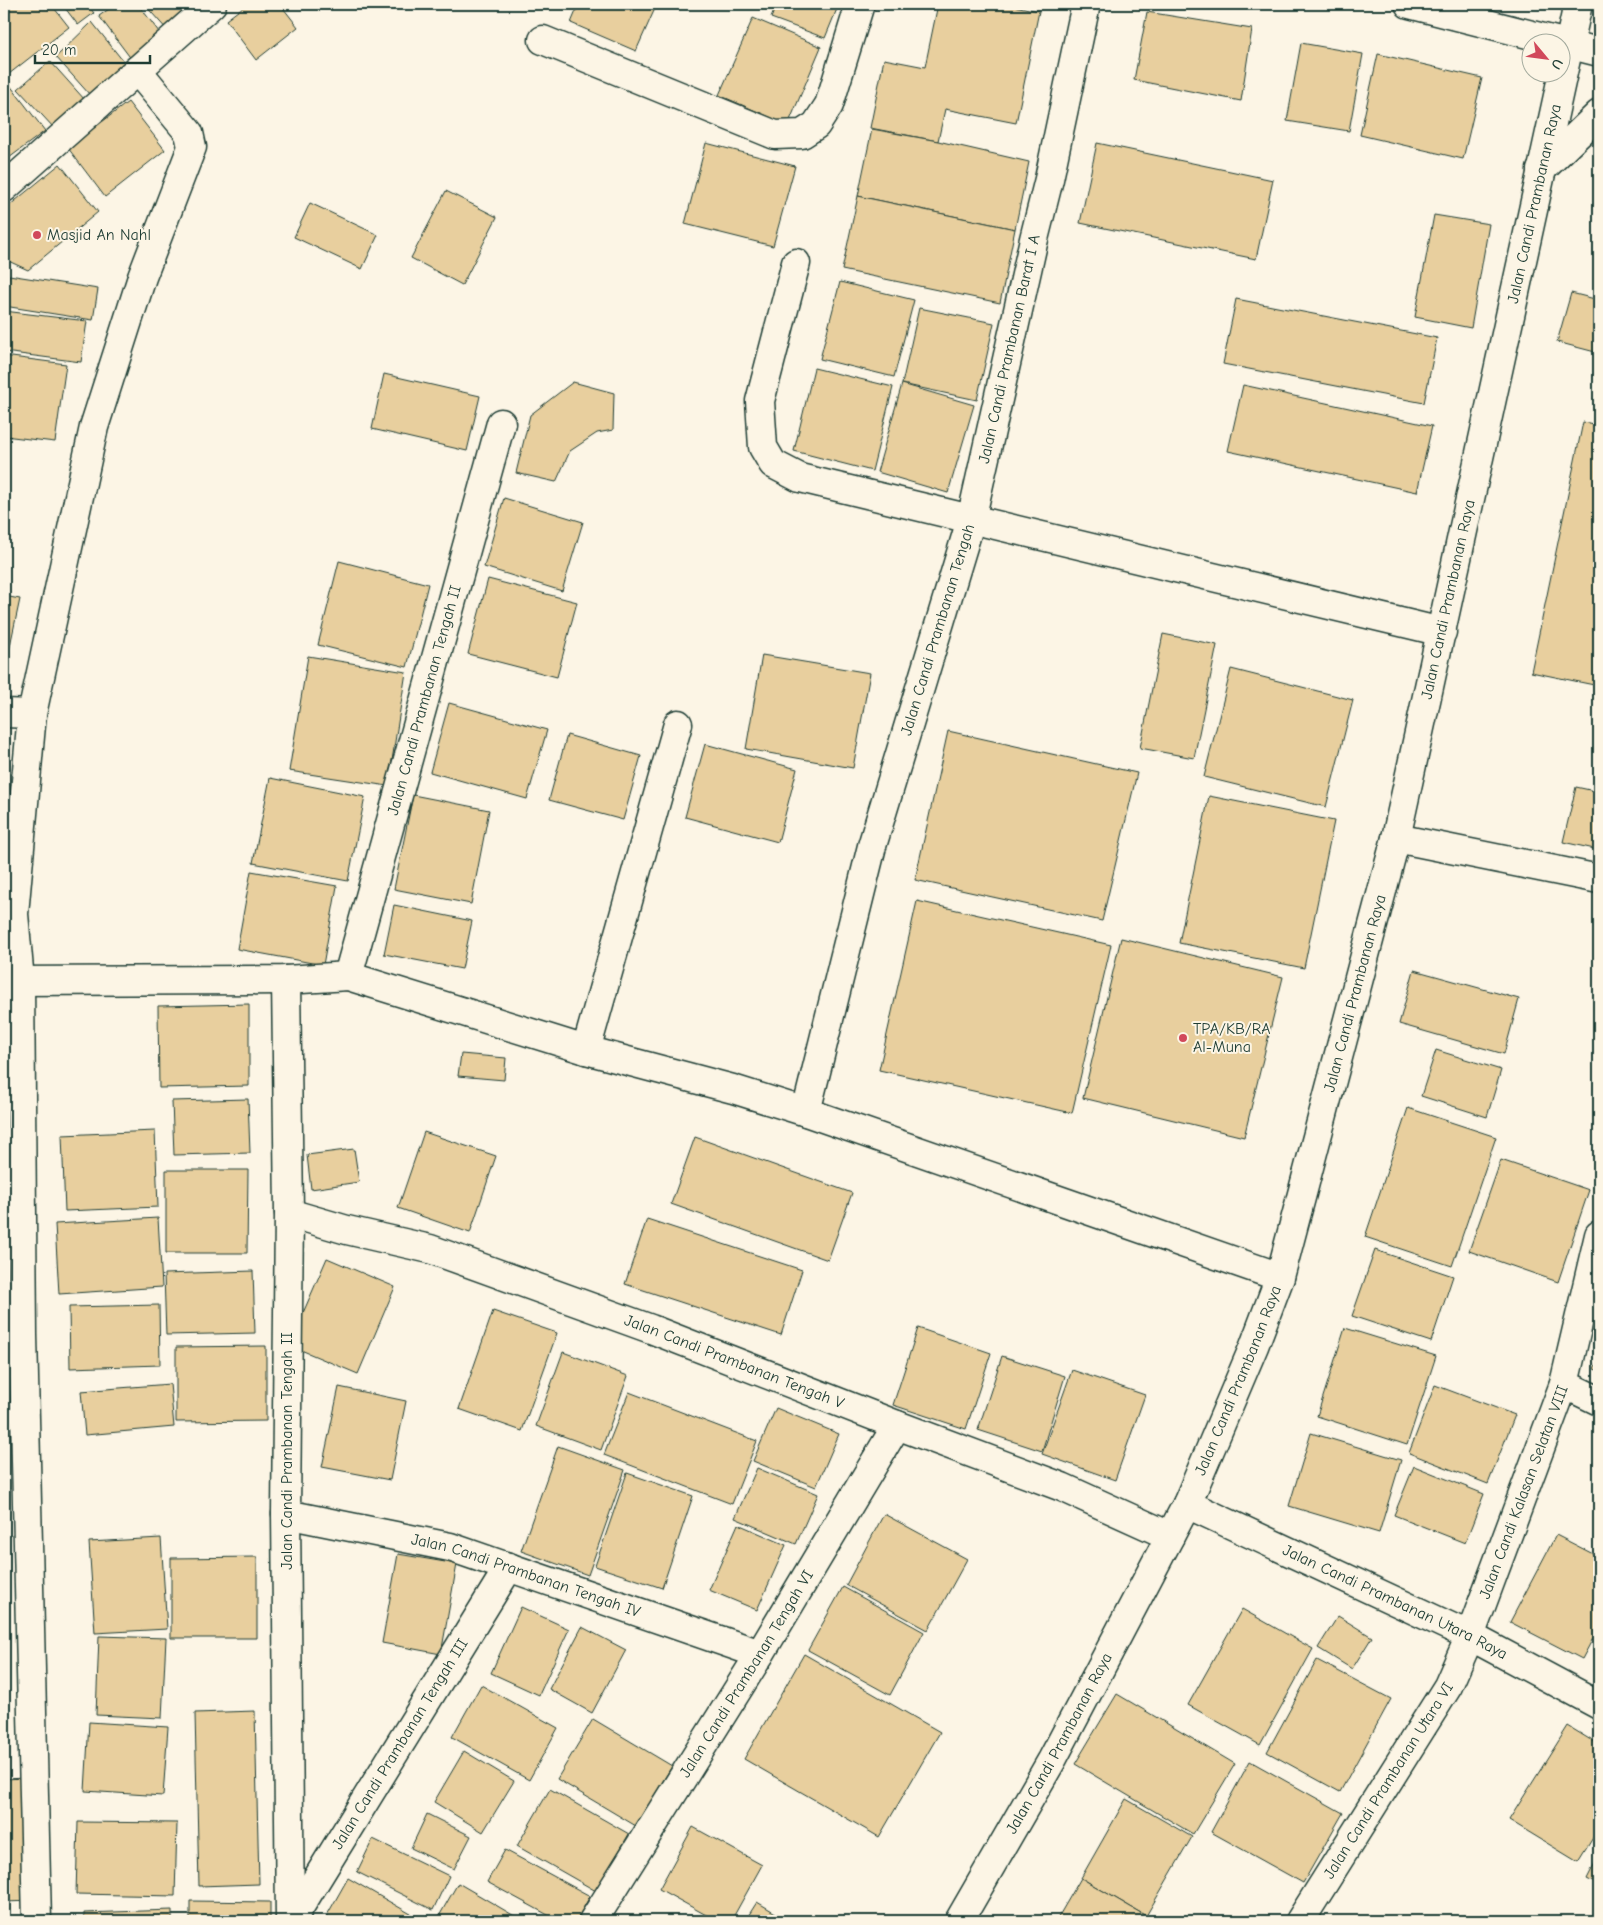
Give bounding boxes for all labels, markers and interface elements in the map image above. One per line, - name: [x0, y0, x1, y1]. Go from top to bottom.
- scale bar: [35, 32, 150, 64]
- north arrow: [1520, 32, 1570, 82]
- text: 20 m: [42, 41, 76, 59]
- text: U: [1547, 56, 1567, 72]
- street label: Jalan Candi Prambanan Raya: [1504, 102, 1565, 305]
- place label: Masjid An Nahl: [47, 226, 151, 244]
- marker: Masjid An Nahl: [31, 229, 43, 241]
- street label: Jalan Candi Prambanan Barat I A: [975, 233, 1044, 465]
- street label: Jalan Candi Prambanan Raya: [1418, 498, 1479, 701]
- street label: Jalan Candi Prambanan Tengah: [897, 522, 978, 738]
- street label: Jalan Candi Prambanan Tengah II: [384, 583, 465, 817]
- street label: Jalan Candi Prambanan Raya: [1320, 893, 1390, 1094]
- place label: TPA/KB/RA Al-Muna: [1193, 1020, 1271, 1056]
- marker: TPA/KB/RA Al-Muna: [1177, 1032, 1189, 1044]
- street label: Jalan Candi Prambanan Raya: [1191, 1283, 1285, 1478]
- street label: Jalan Candi Prambanan Tengah V: [622, 1311, 847, 1413]
- street label: Jalan Candi Prambanan Tengah II: [278, 1332, 296, 1570]
- street label: Jalan Candi Kalasan Selatan VIII: [1476, 1383, 1572, 1601]
- street label: Jalan Candi Prambanan Tengah IV: [410, 1530, 643, 1621]
- street label: Jalan Candi Prambanan Utara Raya: [1280, 1541, 1510, 1663]
- street label: Jalan Candi Prambanan Tengah VI: [676, 1567, 817, 1781]
- street label: Jalan Candi Prambanan Tengah III: [328, 1635, 472, 1853]
- street label: Jalan Candi Prambanan Raya: [1002, 1650, 1116, 1837]
- street label: Jalan Candi Prambanan Utara VI: [1320, 1679, 1457, 1882]

